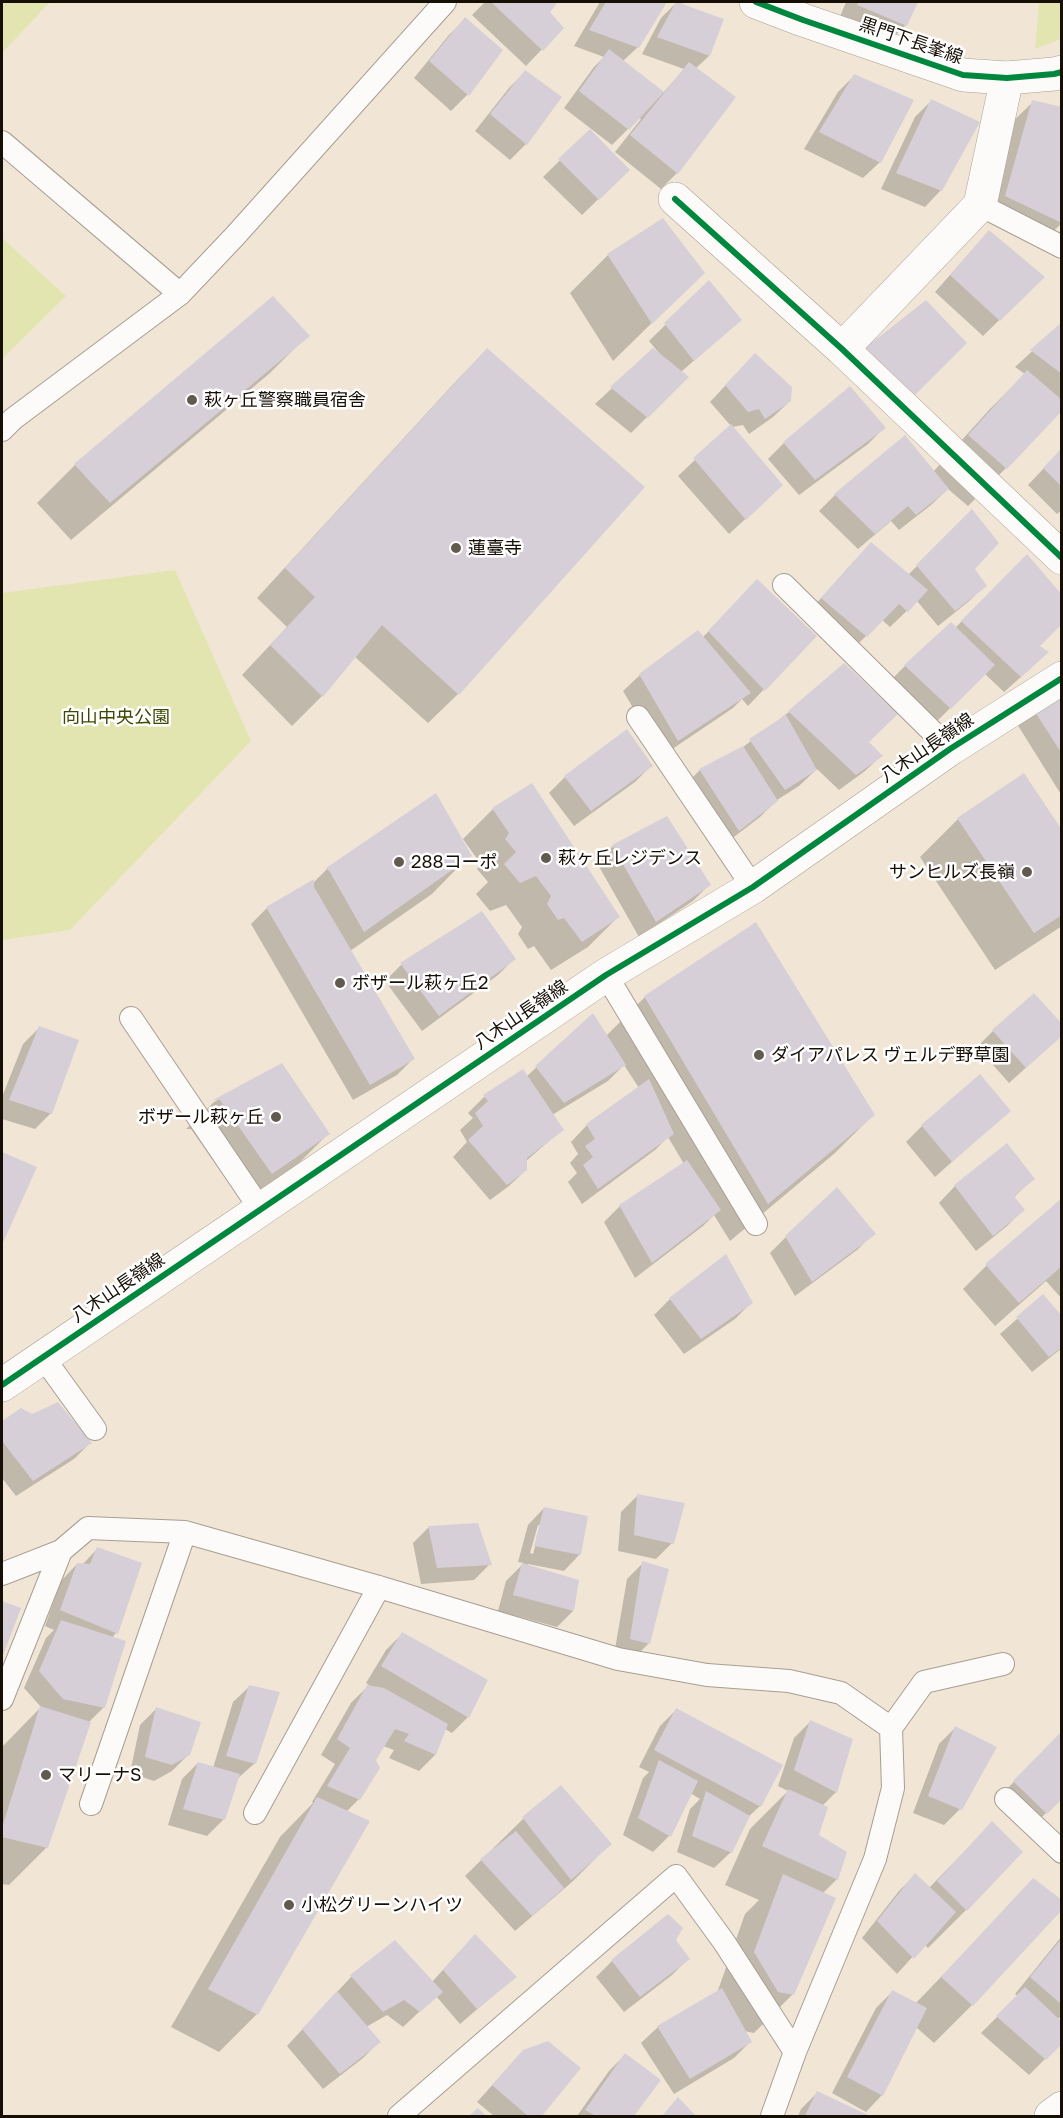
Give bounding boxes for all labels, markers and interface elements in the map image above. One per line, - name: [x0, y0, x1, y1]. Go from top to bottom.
- street label: 黒門下長峯線: [856, 13, 966, 69]
- place label: 萩ヶ丘警察職員宿舎: [204, 389, 366, 411]
- marker: 萩ヶ丘警察職員宿舎: [185, 393, 199, 407]
- place label: 蓮臺寺: [468, 537, 522, 559]
- marker: 蓮臺寺: [449, 541, 463, 555]
- park label: 向山中央公園: [62, 706, 170, 728]
- street label: 八木山長嶺線: [876, 709, 978, 787]
- place label: 萩ヶ丘レジデンス: [558, 847, 702, 869]
- place label: 288コーポ: [411, 851, 497, 873]
- marker: 萩ヶ丘レジデンス: [539, 851, 553, 865]
- marker: 288コーポ: [392, 855, 406, 869]
- place label: サンヒルズ長嶺: [889, 861, 1015, 883]
- marker: サンヒルズ長嶺: [1020, 865, 1034, 879]
- place label: ボザール萩ヶ丘2: [352, 972, 488, 994]
- marker: ボザール萩ヶ丘2: [333, 976, 347, 990]
- street label: 八木山長嶺線: [470, 976, 572, 1054]
- place label: ダイアパレス ヴェルデ野草園: [771, 1044, 1009, 1066]
- marker: ダイアパレス ヴェルデ野草園: [752, 1048, 766, 1062]
- place label: ボザール萩ヶ丘: [138, 1106, 264, 1128]
- marker: ボザール萩ヶ丘: [269, 1110, 283, 1124]
- street label: 八木山長嶺線: [67, 1249, 169, 1327]
- place label: マリーナS: [58, 1764, 142, 1786]
- marker: マリーナS: [39, 1768, 53, 1782]
- place label: 小松グリーンハイツ: [301, 1894, 463, 1916]
- marker: 小松グリーンハイツ: [282, 1898, 296, 1912]

